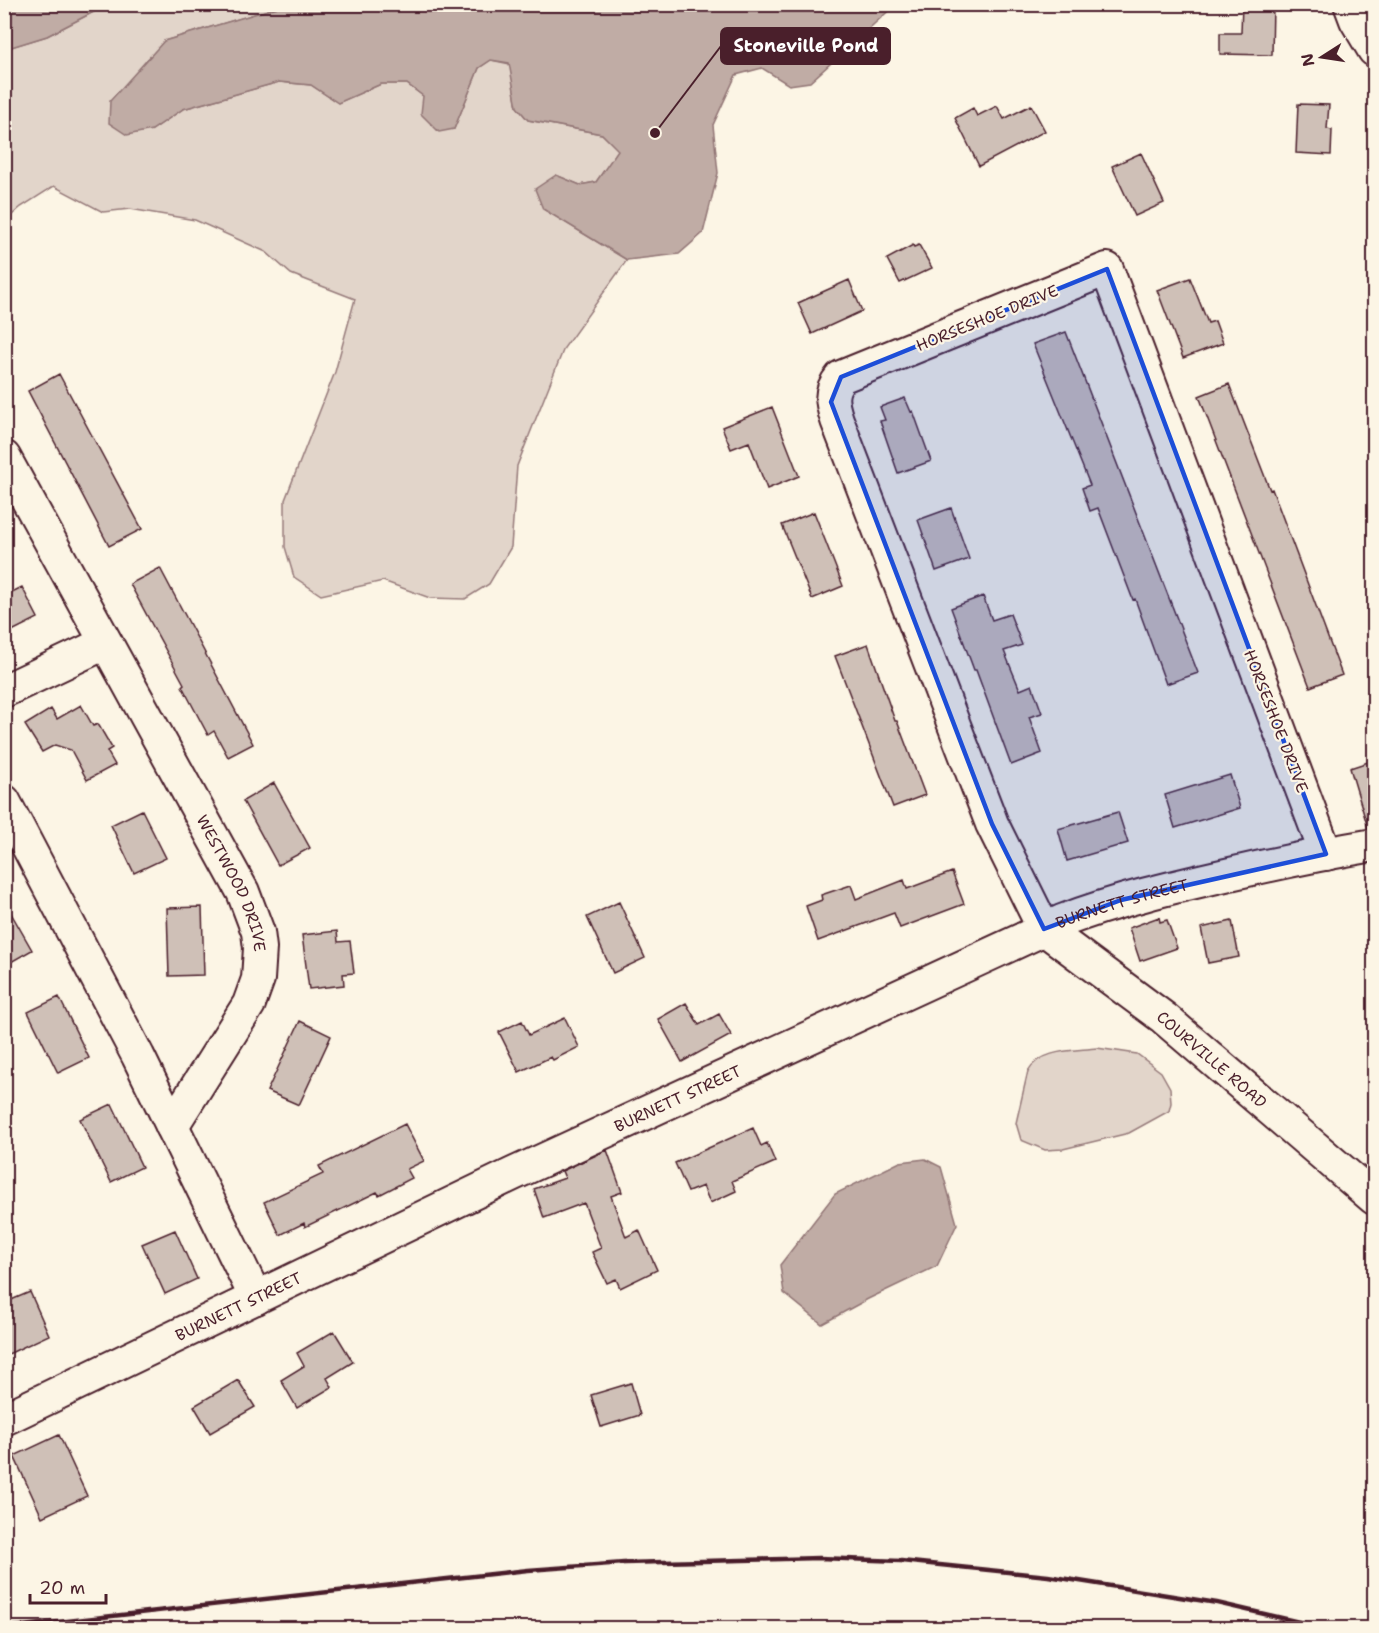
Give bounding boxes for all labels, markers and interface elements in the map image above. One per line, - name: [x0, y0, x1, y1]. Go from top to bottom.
- north arrow: [1292, 27, 1352, 87]
- callout: Stoneville Pond: [721, 28, 890, 64]
- text: Stoneville Pond: [734, 34, 879, 58]
- text: N: [1296, 52, 1319, 68]
- street label: HORSESHOE DRIVE: [913, 280, 1061, 356]
- street label: HORSESHOE DRIVE: [1239, 646, 1313, 796]
- street label: WESTWOOD DRIVE: [192, 811, 271, 953]
- street label: BURNETT STREET: [1052, 874, 1191, 933]
- street label: COURVILLE ROAD: [1153, 1006, 1271, 1112]
- street label: BURNETT STREET: [611, 1060, 744, 1137]
- street label: BURNETT STREET: [172, 1267, 305, 1346]
- scale bar: [30, 1567, 106, 1605]
- text: 20 m: [39, 1576, 85, 1600]

